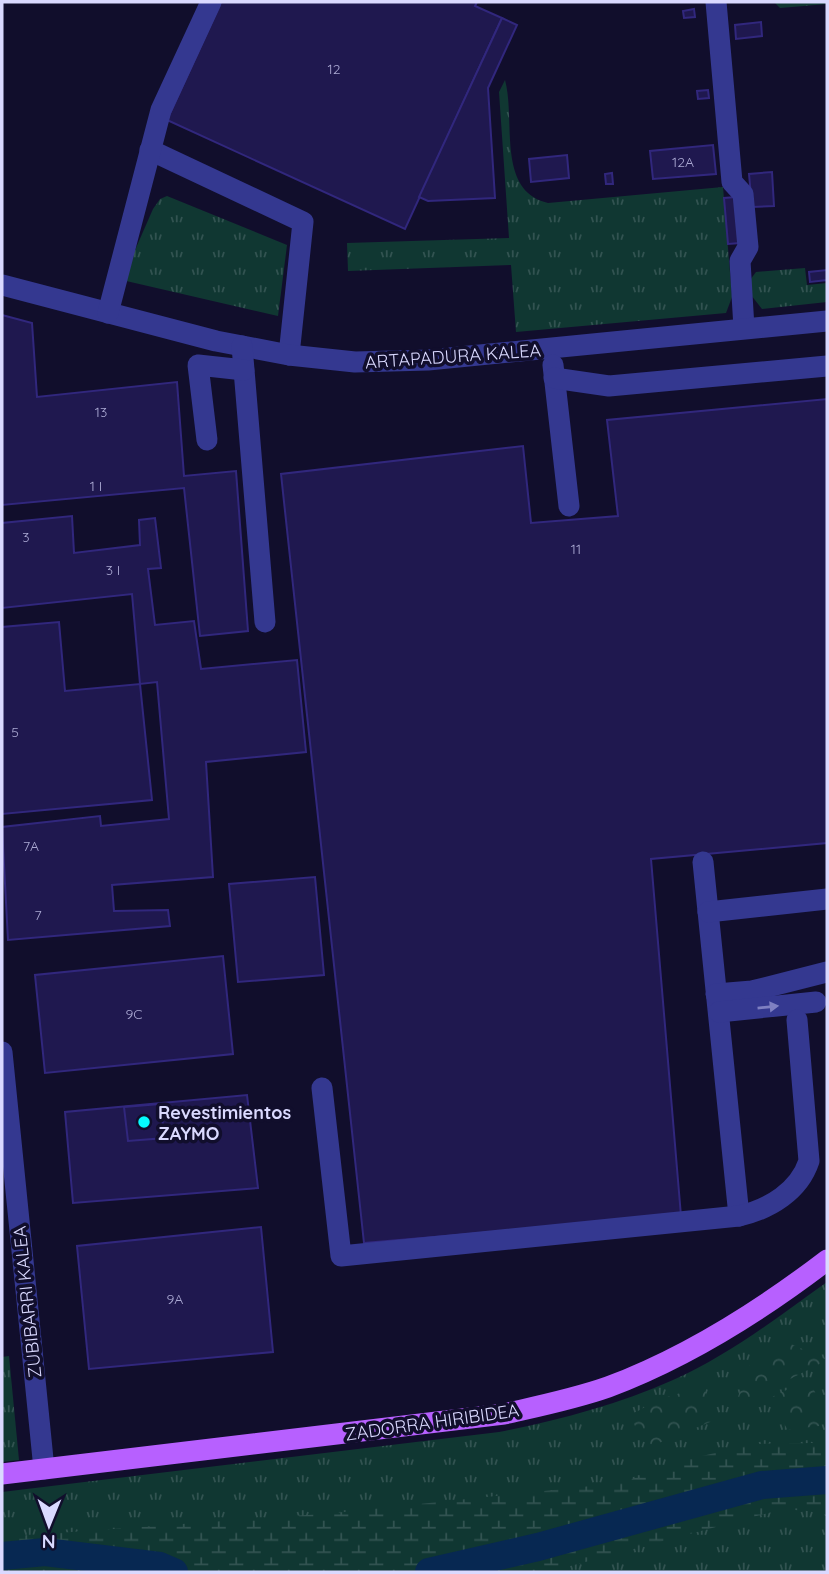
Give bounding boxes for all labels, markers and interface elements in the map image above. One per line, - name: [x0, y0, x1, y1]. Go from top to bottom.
- house number: 12: [328, 60, 341, 78]
- house number: 12A: [672, 153, 694, 171]
- street label: ARTAPADURA KALEA: [364, 338, 542, 374]
- house number: 13: [95, 403, 107, 421]
- house number: 1 I: [90, 477, 102, 495]
- house number: 3: [22, 528, 30, 546]
- house number: 11: [571, 540, 581, 558]
- house number: 3 I: [106, 561, 120, 579]
- house number: 5: [11, 723, 19, 741]
- house number: 7A: [23, 837, 39, 855]
- house number: 7: [34, 906, 42, 924]
- one-way arrow: [757, 1001, 779, 1012]
- house number: 9C: [126, 1005, 142, 1023]
- place label: Revestimientos ZAYMO: [158, 1101, 291, 1145]
- marker: Revestimientos ZAYMO: [136, 1114, 152, 1130]
- street label: ZUBIBARRI KALEA: [8, 1224, 46, 1379]
- house number: 9A: [167, 1290, 183, 1308]
- street label: ZADORRA HIRIBIDEA: [343, 1398, 521, 1446]
- north arrow: [14, 1490, 84, 1560]
- text: N: [42, 1530, 56, 1554]

